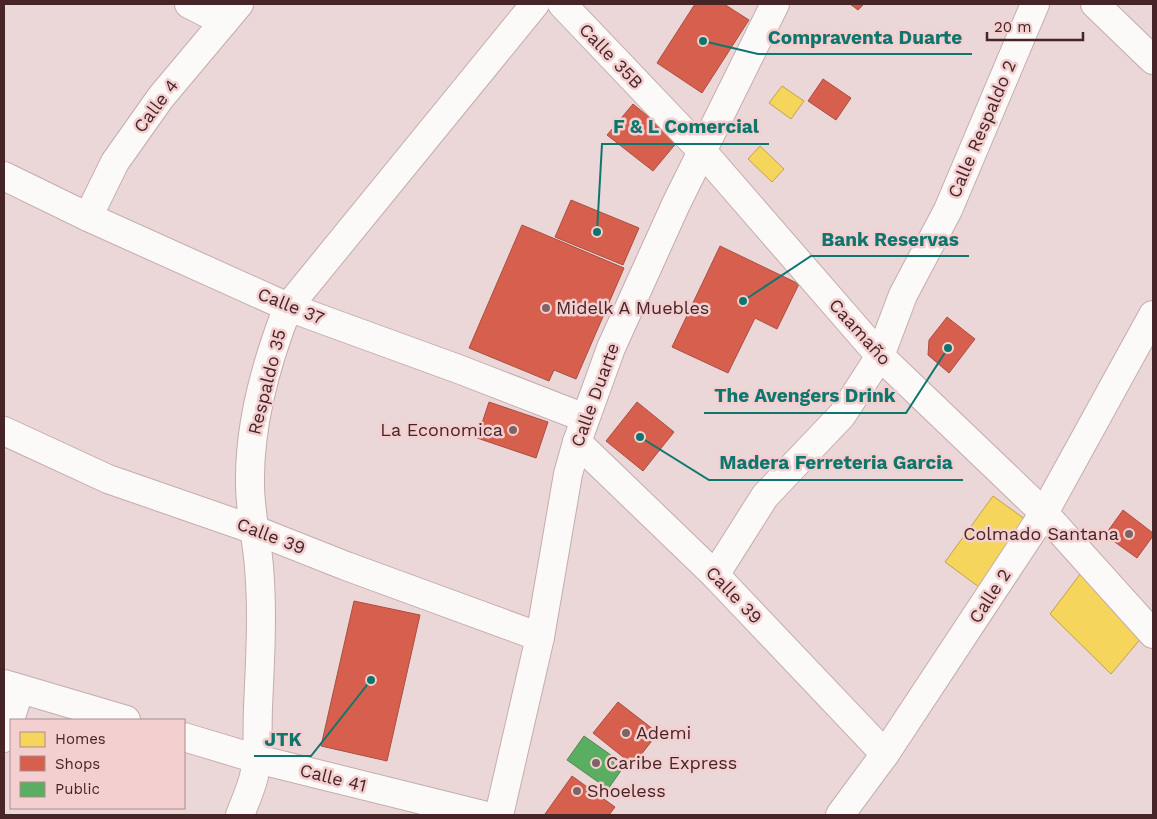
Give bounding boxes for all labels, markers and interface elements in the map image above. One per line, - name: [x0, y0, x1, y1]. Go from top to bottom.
- scale bar: [987, 10, 1083, 42]
- text: 20 m: [994, 18, 1032, 36]
- street label: Calle 35B: [575, 19, 648, 93]
- callout: Compraventa Duarte: [758, 20, 972, 54]
- text: Compraventa Duarte: [768, 26, 962, 49]
- street label: Calle Respaldo 2: [943, 57, 1020, 201]
- street label: Calle 4: [129, 75, 182, 136]
- callout: F & L Comercial: [602, 110, 769, 144]
- text: F & L Comercial: [613, 115, 760, 138]
- callout: Bank Reservas: [811, 222, 969, 256]
- text: Bank Reservas: [821, 228, 959, 251]
- street label: Calle 37: [255, 283, 328, 328]
- street label: Caamaño: [825, 294, 896, 369]
- place label: Midelk A Muebles: [556, 297, 709, 318]
- marker: Midelk A Muebles: [540, 302, 552, 314]
- street label: Respaldo 35: [243, 327, 290, 437]
- street label: Calle Duarte: [566, 340, 623, 450]
- callout: The Avengers Drink: [704, 379, 906, 413]
- text: The Avengers Drink: [714, 384, 896, 407]
- place label: La Economica: [380, 419, 503, 440]
- marker: La Economica: [507, 424, 519, 436]
- callout: Madera Ferreteria Garcia: [709, 446, 963, 480]
- text: Madera Ferreteria Garcia: [719, 451, 953, 474]
- street label: Calle 39: [234, 513, 308, 558]
- place label: Colmado Santana: [963, 523, 1119, 544]
- marker: Colmado Santana: [1123, 528, 1135, 540]
- street label: Calle 39: [702, 562, 767, 628]
- street label: Calle 2: [964, 565, 1015, 627]
- legend: [10, 719, 185, 809]
- callout: JTK: [254, 722, 311, 756]
- place label: Ademi: [636, 722, 691, 743]
- marker: Ademi: [620, 727, 632, 739]
- text: JTK: [264, 728, 302, 751]
- text: Homes: [55, 730, 106, 748]
- place label: Caribe Express: [606, 752, 737, 773]
- text: Shops: [55, 755, 100, 773]
- marker: Caribe Express: [590, 757, 602, 769]
- street label: Calle 41: [298, 759, 369, 796]
- text: Public: [55, 780, 100, 798]
- place label: Shoeless: [587, 780, 666, 801]
- marker: Shoeless: [571, 785, 583, 797]

